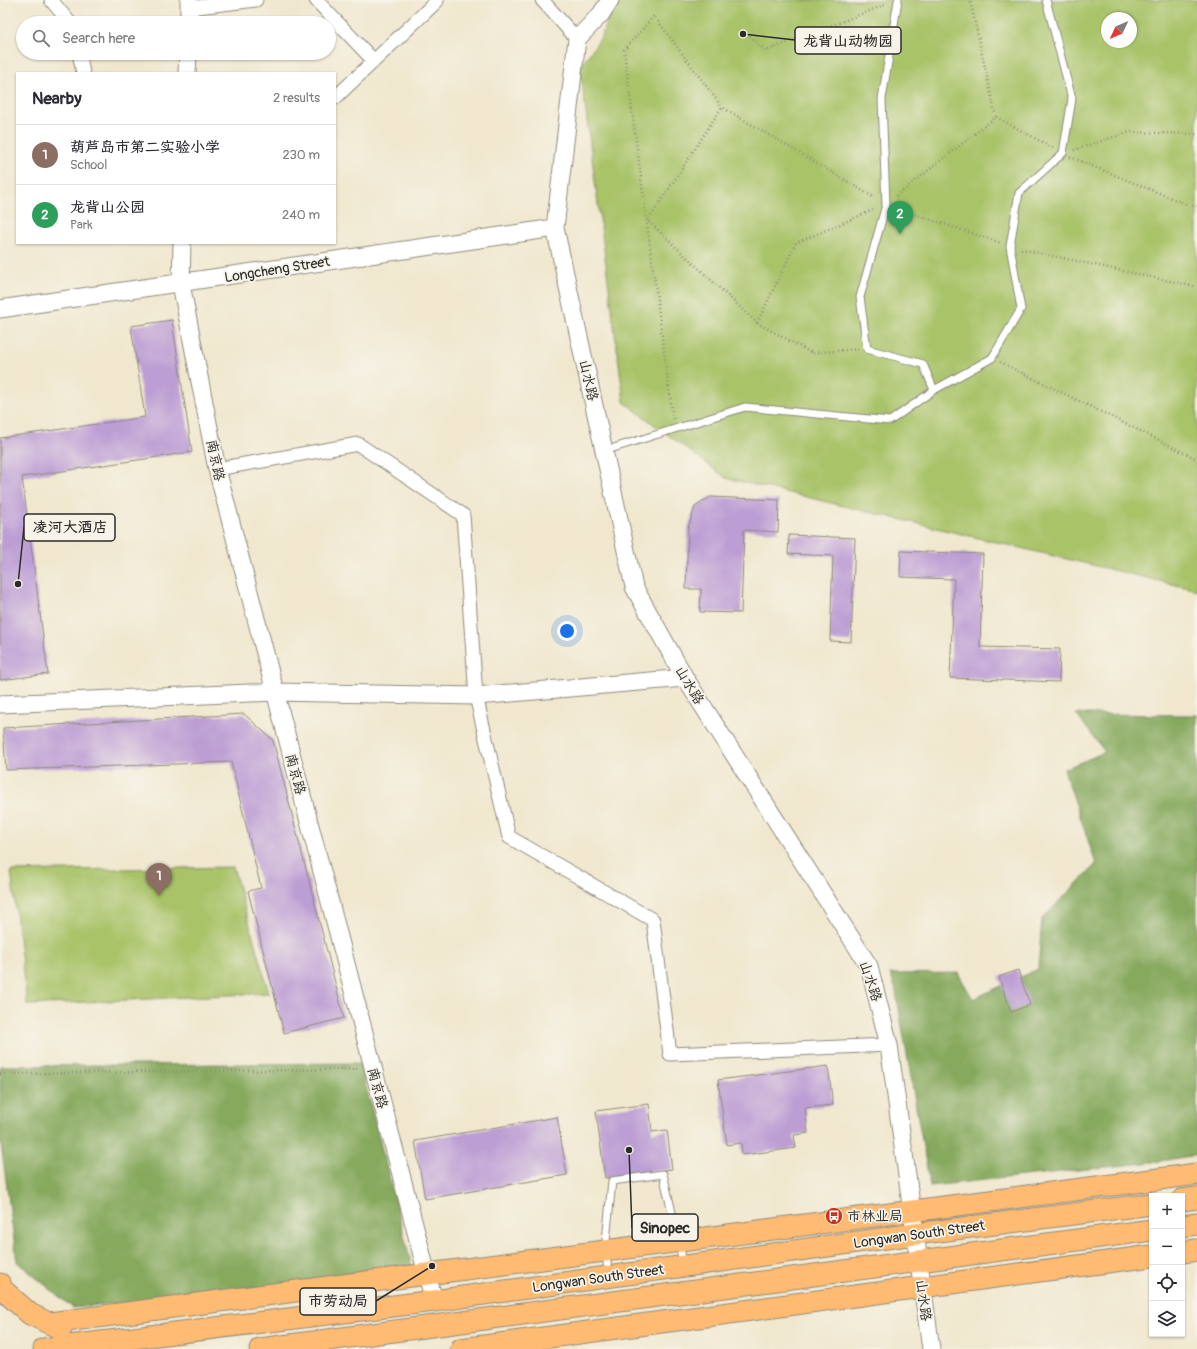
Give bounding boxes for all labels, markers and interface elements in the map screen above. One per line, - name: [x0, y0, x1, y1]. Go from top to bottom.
- north arrow: [1101, 12, 1137, 48]
- search box: [16, 16, 336, 60]
- icon: search: [30, 27, 52, 49]
- callout: 龙背山动物园: [795, 27, 901, 54]
- text: Search here: [62, 29, 135, 48]
- text: 龙背山动物园: [803, 32, 893, 51]
- text: Nearby: [32, 88, 81, 109]
- text: 2 results: [273, 90, 320, 106]
- text: 葫芦岛市第二实验小学: [70, 138, 220, 157]
- text: 1: [42, 147, 48, 163]
- text: 230 m: [283, 147, 320, 163]
- text: School: [70, 157, 107, 173]
- text: 龙背山公园: [70, 198, 145, 217]
- pin: 2: [887, 201, 913, 234]
- text: 2: [41, 207, 49, 223]
- text: 240 m: [282, 207, 320, 223]
- text: Park: [70, 217, 93, 233]
- street label: Longcheng Street: [223, 253, 331, 286]
- street label: 山水路: [576, 358, 602, 402]
- street label: 南京路: [203, 438, 228, 482]
- callout: 凌河大酒店: [24, 514, 115, 541]
- text: 凌河大酒店: [32, 518, 108, 537]
- your location: [557, 621, 577, 641]
- street label: 山水路: [671, 663, 708, 708]
- street label: 南京路: [282, 752, 309, 797]
- pin: 1: [146, 863, 172, 896]
- street label: 山水路: [856, 959, 885, 1004]
- street label: 南京路: [364, 1066, 391, 1111]
- map controls: [1149, 1193, 1185, 1337]
- button: +: [1149, 1193, 1185, 1229]
- bus stop icon: 市林业局: [824, 1206, 844, 1226]
- place label: 市林业局: [847, 1208, 903, 1225]
- callout: Sinopec: [632, 1214, 698, 1241]
- street label: Longwan South Street: [852, 1217, 986, 1252]
- text: Sinopec: [640, 1219, 691, 1238]
- button: −: [1149, 1229, 1185, 1265]
- street label: Longwan South Street: [531, 1261, 665, 1296]
- button: locate: [1149, 1265, 1185, 1301]
- street label: 山水路: [912, 1278, 935, 1322]
- callout: 市劳动局: [300, 1288, 376, 1315]
- text: 市劳动局: [308, 1292, 368, 1311]
- button: layers: [1149, 1301, 1185, 1337]

